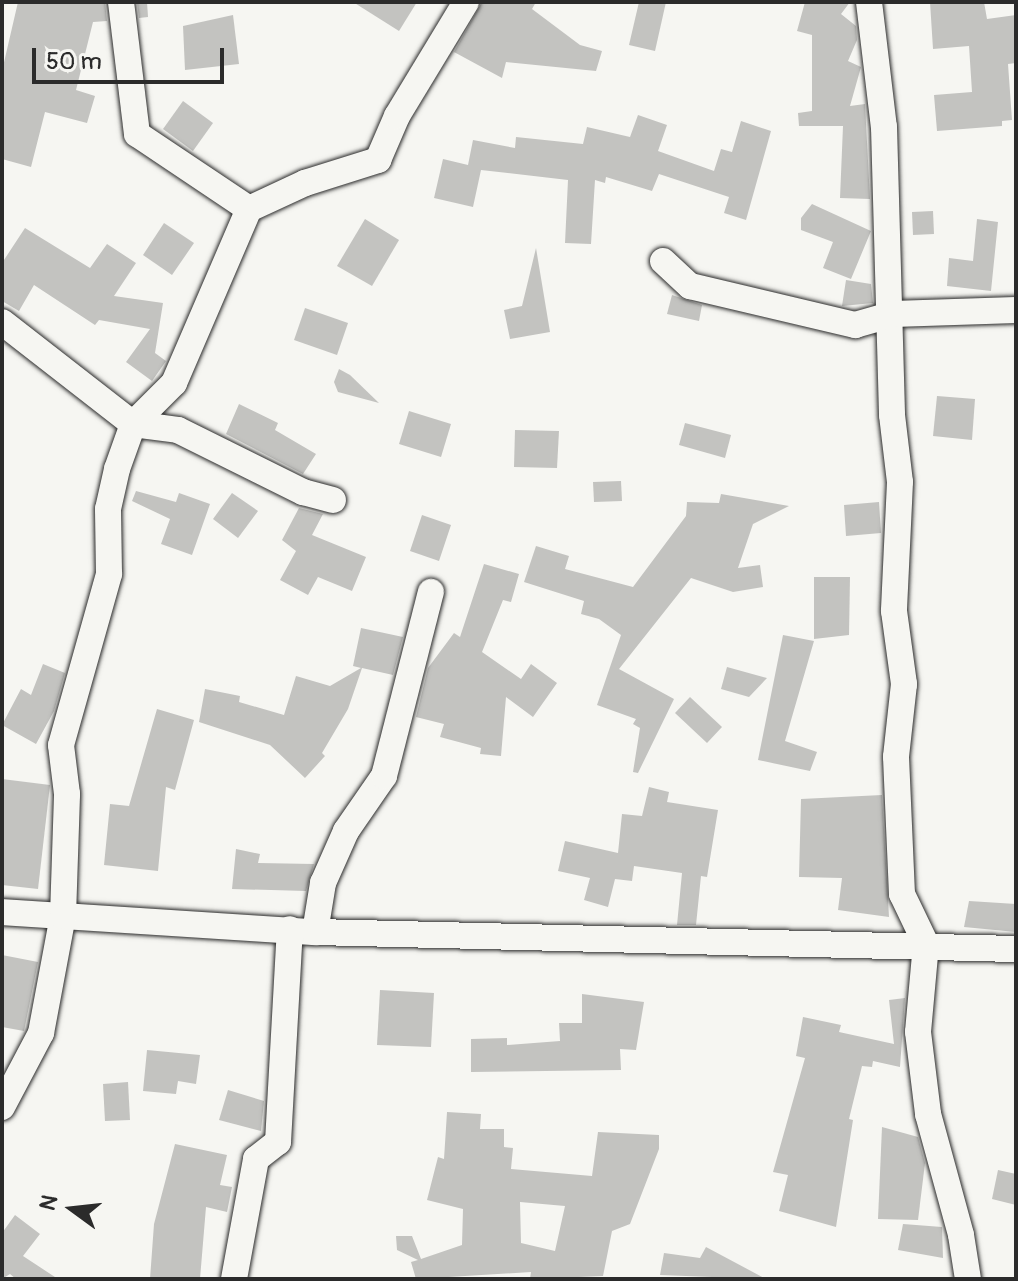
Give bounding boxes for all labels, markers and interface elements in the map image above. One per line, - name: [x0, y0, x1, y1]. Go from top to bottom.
- scale bar: [36, 32, 228, 82]
- text: 50 m: [46, 47, 102, 76]
- north arrow: [32, 1169, 112, 1249]
- text: N: [33, 1192, 64, 1214]

